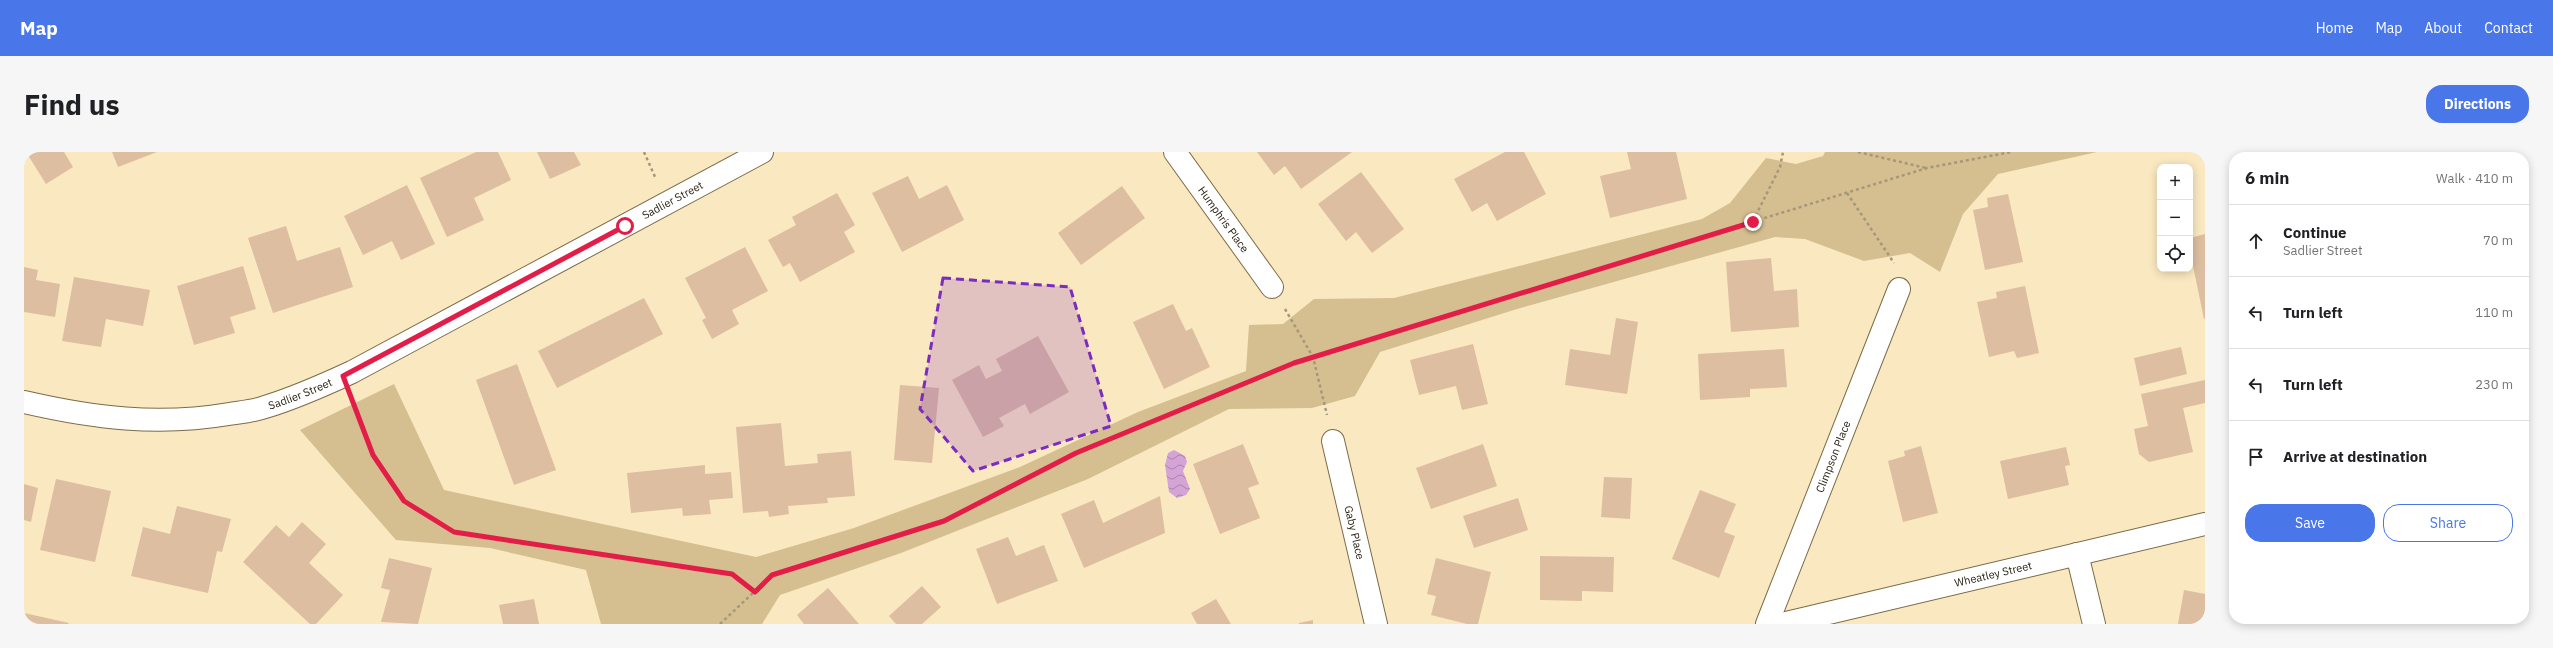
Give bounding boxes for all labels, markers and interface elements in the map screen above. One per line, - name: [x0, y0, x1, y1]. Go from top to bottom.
- text: Map: [20, 16, 58, 40]
- text: Home: [2316, 19, 2353, 37]
- text: Map: [2375, 19, 2402, 37]
- text: About: [2424, 19, 2462, 37]
- text: Contact: [2484, 19, 2533, 37]
- button: Directions: [2426, 85, 2529, 123]
- text: Find us: [24, 86, 120, 123]
- map controls: [2157, 164, 2193, 272]
- button: +: [2157, 164, 2193, 200]
- text: 6 min: [2245, 167, 2289, 189]
- text: Walk · 410 m: [2436, 170, 2513, 187]
- street label: Sadlier Street: [639, 178, 706, 222]
- street label: Humphris Place: [1195, 184, 1252, 255]
- button: −: [2157, 200, 2193, 236]
- route end: [1744, 213, 1762, 231]
- route start: [616, 217, 634, 235]
- text: Continue: [2283, 223, 2347, 242]
- icon: ahead: [2245, 230, 2267, 252]
- text: 70 m: [2483, 232, 2513, 249]
- button: locate: [2157, 236, 2193, 272]
- text: Sadlier Street: [2283, 242, 2362, 259]
- icon: left: [2245, 302, 2267, 324]
- text: Turn left: [2283, 303, 2343, 322]
- text: 110 m: [2475, 304, 2513, 321]
- icon: left: [2245, 374, 2267, 396]
- street label: Sadlier Street: [267, 375, 334, 413]
- text: Turn left: [2283, 375, 2343, 394]
- text: 230 m: [2475, 376, 2513, 393]
- street label: Climpson Place: [1813, 419, 1853, 494]
- icon: arrive: [2245, 446, 2267, 468]
- text: Arrive at destination: [2283, 447, 2427, 466]
- street label: Gaby Place: [1341, 504, 1368, 561]
- button: Save: [2245, 504, 2375, 542]
- button: Share: [2383, 504, 2513, 542]
- street label: Wheatley Street: [1953, 558, 2033, 590]

